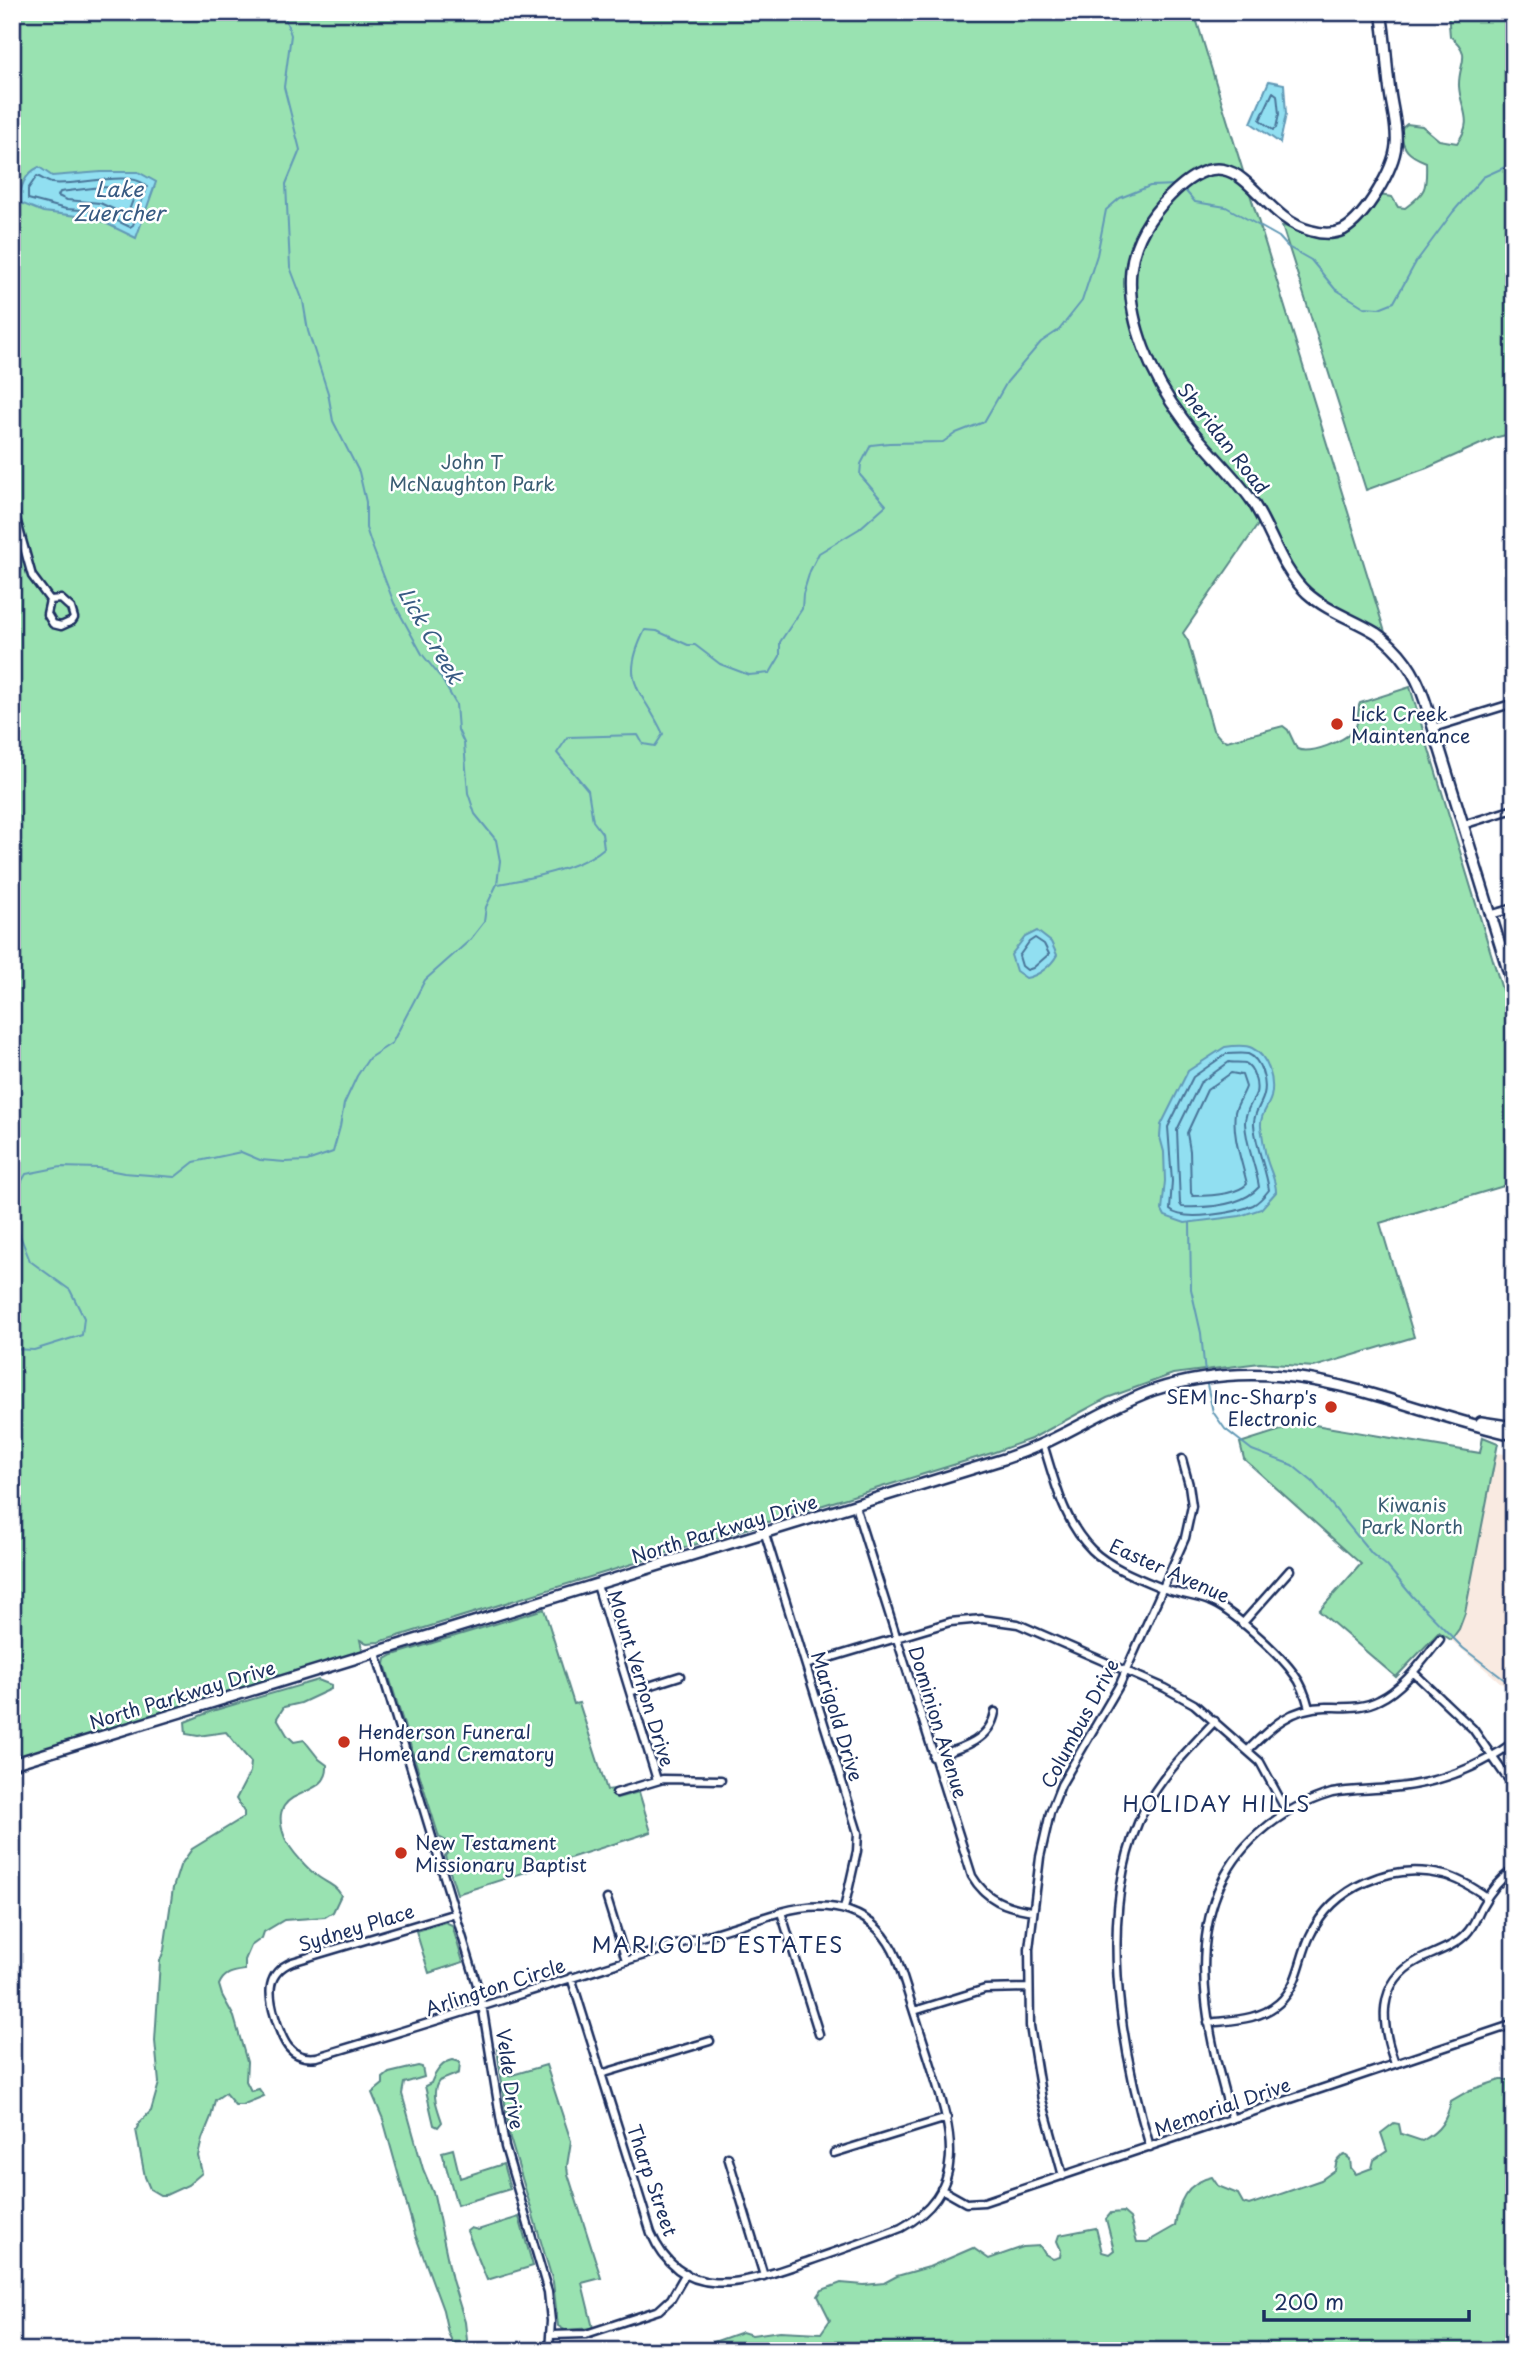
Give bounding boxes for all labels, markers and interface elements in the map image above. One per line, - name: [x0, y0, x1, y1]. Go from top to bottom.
- water label: Lake Zuercher: [73, 172, 168, 228]
- street label: Sheridan Road: [1172, 377, 1276, 499]
- park label: John T McNaughton Park: [389, 447, 555, 497]
- water label: Lick Creek: [391, 581, 473, 690]
- place label: Lick Creek Maintenance: [1351, 699, 1470, 749]
- marker: Lick Creek Maintenance: [1329, 716, 1345, 732]
- place label: SEM Inc-Sharp's Electronic: [1166, 1382, 1317, 1432]
- marker: SEM Inc-Sharp's Electronic: [1323, 1399, 1339, 1415]
- street label: North Parkway Drive: [628, 1486, 820, 1570]
- park label: Kiwanis Park North: [1361, 1490, 1463, 1540]
- street label: Easter Avenue: [1105, 1531, 1235, 1609]
- street label: Mount Vernon Drive: [602, 1586, 682, 1770]
- street label: Dominion Avenue: [902, 1642, 976, 1802]
- street label: Marigold Drive: [805, 1647, 871, 1785]
- street label: North Parkway Drive: [86, 1652, 278, 1736]
- street label: Columbus Drive: [1033, 1653, 1125, 1793]
- place label: Henderson Funeral Home and Crematory: [358, 1717, 554, 1767]
- marker: Henderson Funeral Home and Crematory: [336, 1734, 352, 1750]
- district label: HOLIDAY HILLS: [1123, 1787, 1311, 1819]
- place label: New Testament Missionary Baptist: [415, 1828, 587, 1878]
- marker: New Testament Missionary Baptist: [393, 1845, 409, 1861]
- street label: Sydney Place: [294, 1896, 418, 1958]
- district label: MARIGOLD ESTATES: [592, 1928, 844, 1960]
- street label: Arlington Circle: [421, 1950, 569, 2022]
- street label: Velde Drive: [490, 2027, 532, 2131]
- street label: Memorial Drive: [1150, 2070, 1294, 2142]
- street label: Tharp Street: [621, 2120, 685, 2240]
- scale bar: [1264, 2279, 1468, 2323]
- text: 200 m: [1274, 2285, 1344, 2317]

